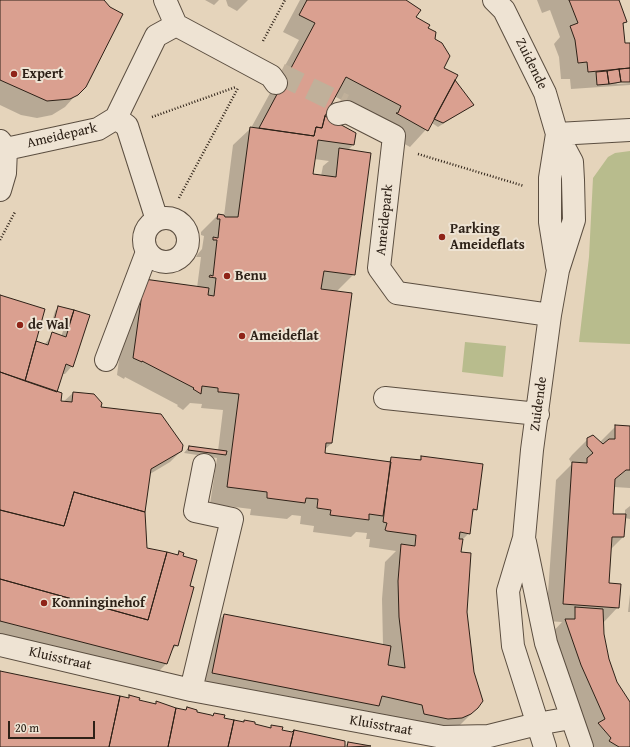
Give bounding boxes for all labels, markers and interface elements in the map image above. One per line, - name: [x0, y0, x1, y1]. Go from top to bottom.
- street label: Zuidende: [511, 36, 551, 92]
- place label: Expert: [22, 66, 63, 82]
- marker: Expert: [9, 69, 19, 79]
- street label: Ameidepark: [25, 120, 99, 152]
- street label: Ameidepark: [373, 184, 397, 256]
- place label: Parking Ameideflats: [450, 221, 525, 254]
- marker: Parking Ameideflats: [437, 232, 447, 242]
- place label: Benu: [235, 268, 267, 284]
- marker: Benu: [222, 271, 232, 281]
- place label: de Wal: [28, 317, 69, 333]
- marker: de Wal: [15, 320, 25, 330]
- place label: Ameideflat: [250, 328, 319, 344]
- marker: Ameideflat: [237, 331, 247, 341]
- street label: Zuidende: [527, 376, 551, 432]
- place label: Konninginehof: [52, 595, 145, 611]
- marker: Konninginehof: [39, 598, 49, 608]
- street label: Kluisstraat: [27, 644, 93, 674]
- street label: Kluisstraat: [348, 712, 414, 740]
- scale bar: [10, 713, 97, 739]
- text: 20 m: [15, 719, 39, 736]

